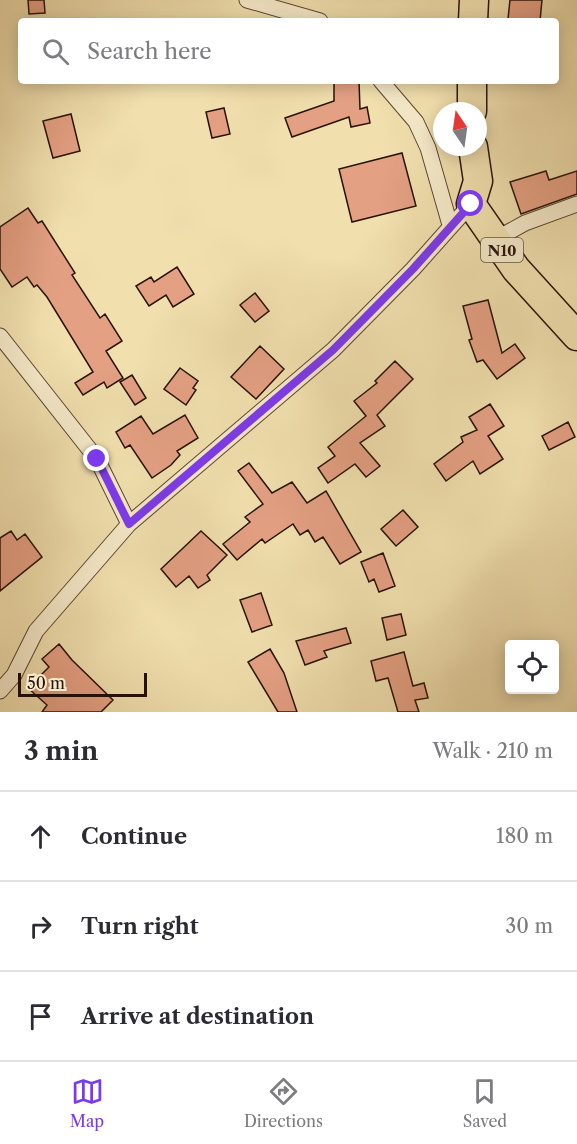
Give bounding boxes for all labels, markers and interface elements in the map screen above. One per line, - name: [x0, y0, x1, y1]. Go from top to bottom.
- search box: [18, 18, 559, 84]
- icon: search: [39, 35, 72, 68]
- text: Search here: [87, 38, 212, 65]
- north arrow: [433, 102, 487, 156]
- route start: [457, 190, 483, 216]
- road number: N10: [481, 238, 523, 262]
- route end: [83, 445, 109, 471]
- map controls: [505, 640, 559, 694]
- button: locate: [505, 640, 559, 694]
- scale bar: [18, 670, 147, 698]
- text: 50 m: [27, 673, 65, 693]
- text: 3 min: [24, 735, 98, 767]
- text: Walk · 210 m: [432, 739, 553, 763]
- icon: ahead: [24, 820, 57, 853]
- text: Continue: [81, 823, 187, 850]
- text: 180 m: [496, 824, 553, 848]
- icon: right: [24, 910, 57, 943]
- text: Turn right: [81, 913, 199, 940]
- text: 30 m: [505, 914, 553, 938]
- icon: arrive: [24, 1000, 57, 1033]
- text: Arrive at destination: [81, 1003, 314, 1030]
- tab: Map: [70, 1075, 104, 1131]
- tab: Directions: [244, 1075, 323, 1131]
- tab: Saved: [463, 1075, 507, 1131]

